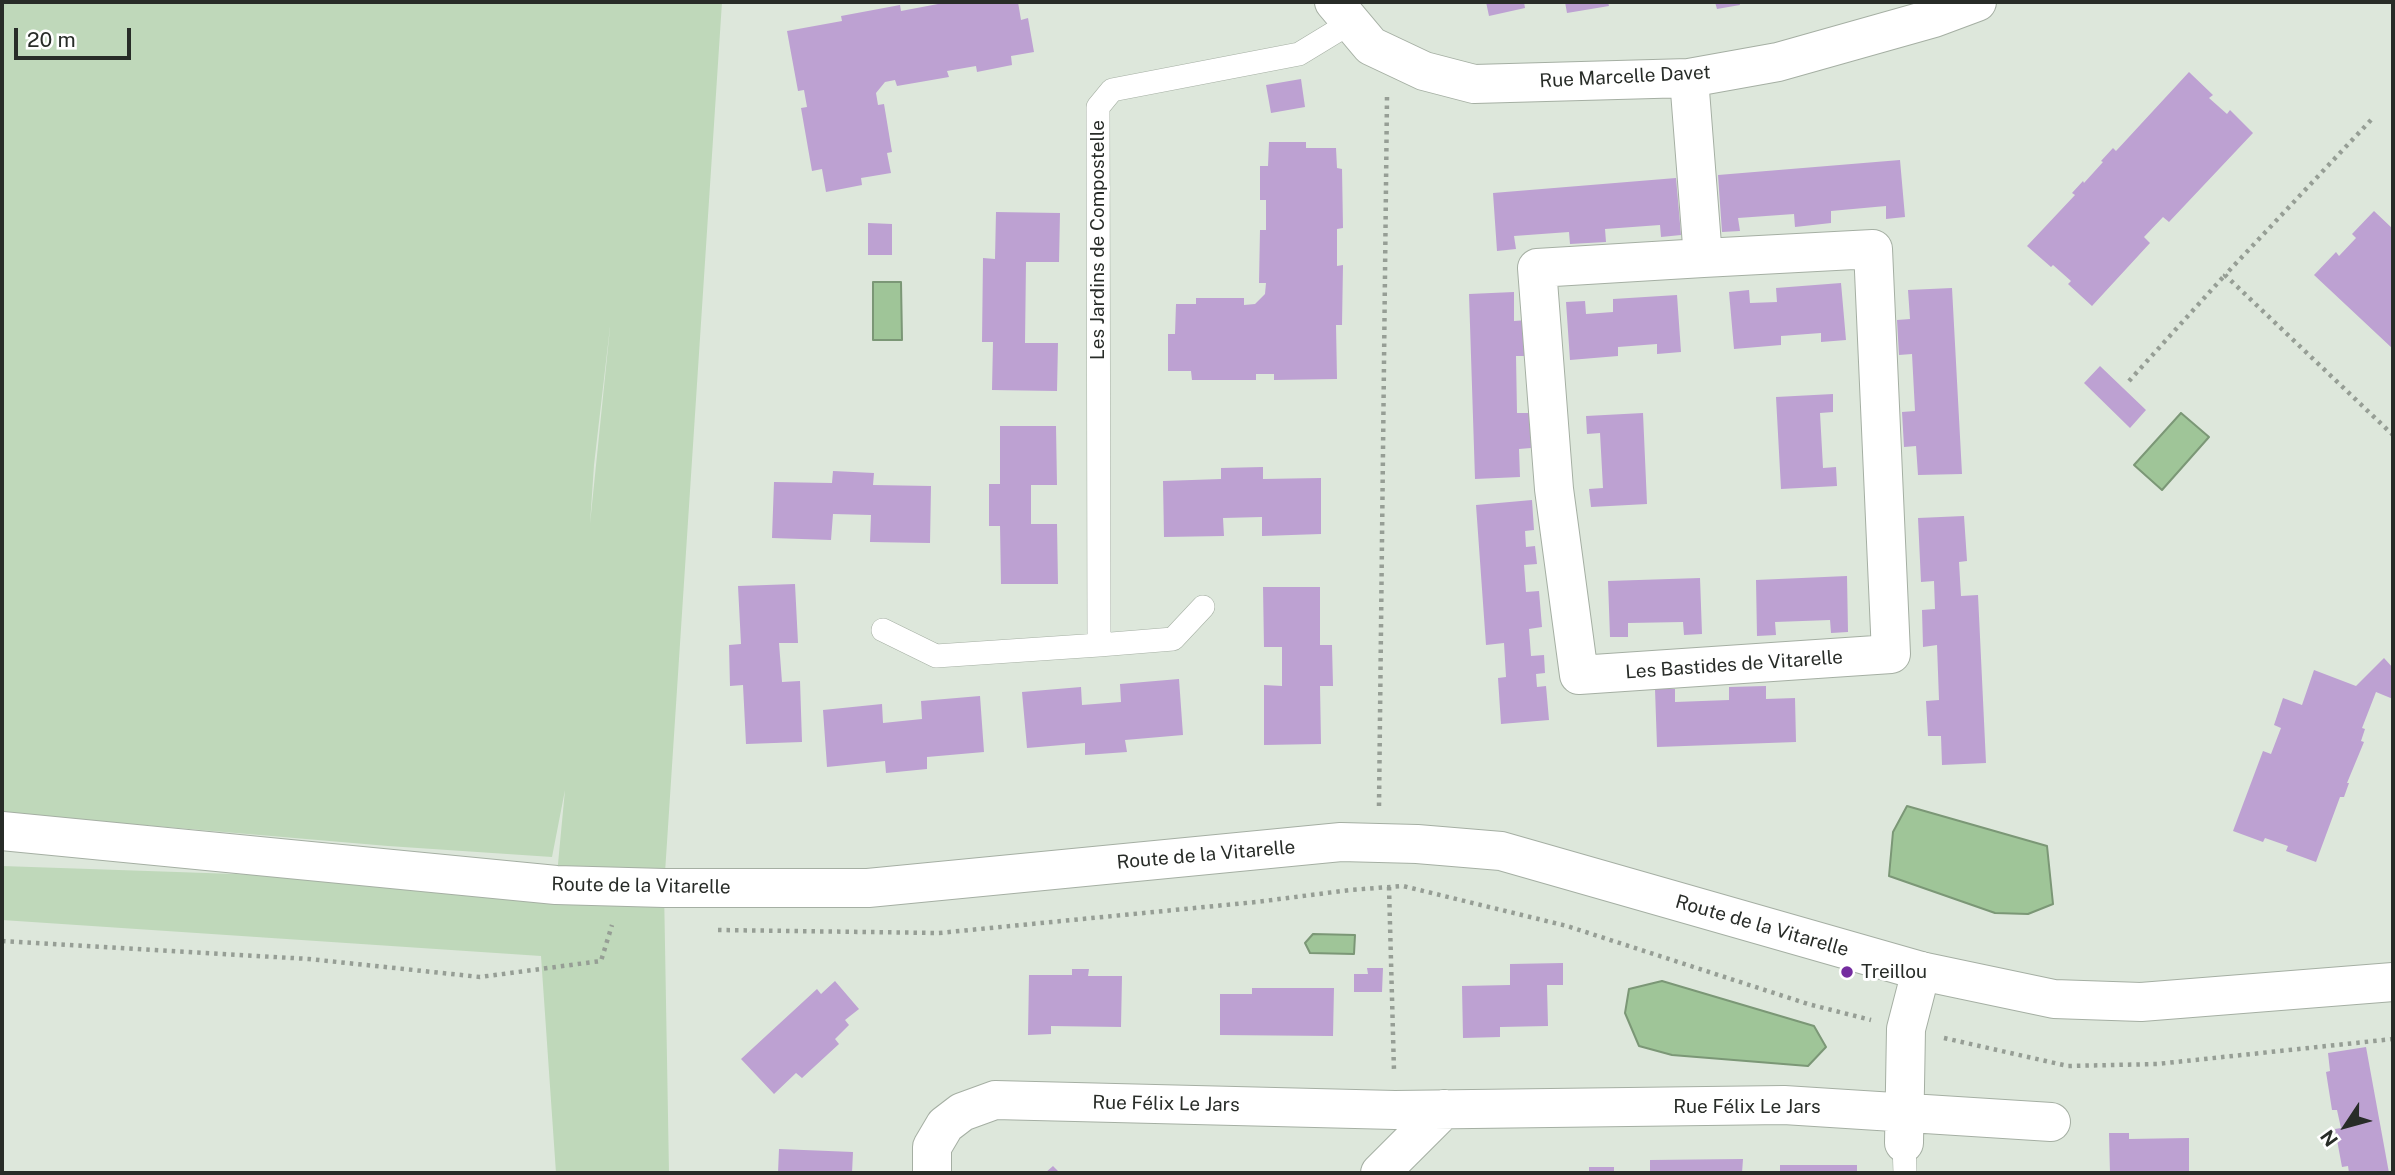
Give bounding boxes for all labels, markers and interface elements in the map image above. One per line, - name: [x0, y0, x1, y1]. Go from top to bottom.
- scale bar: [18, 14, 135, 58]
- text: 20 m: [27, 27, 76, 52]
- street label: Rue Marcelle Davet: [1539, 61, 1711, 93]
- street label: Les Jardins de Compostelle: [1087, 120, 1109, 360]
- street label: Les Bastides de Vitarelle: [1624, 646, 1844, 684]
- street label: Route de la Vitarelle: [1116, 836, 1296, 874]
- street label: Route de la Vitarelle: [551, 873, 731, 899]
- street label: Route de la Vitarelle: [1673, 890, 1851, 962]
- place label: Treillou: [1861, 961, 1927, 983]
- marker: Treillou: [1839, 964, 1855, 980]
- street label: Rue Félix Le Jars: [1092, 1091, 1240, 1117]
- north arrow: [2311, 1091, 2381, 1161]
- street label: Rue Félix Le Jars: [1673, 1096, 1821, 1118]
- text: N: [2316, 1126, 2342, 1151]

